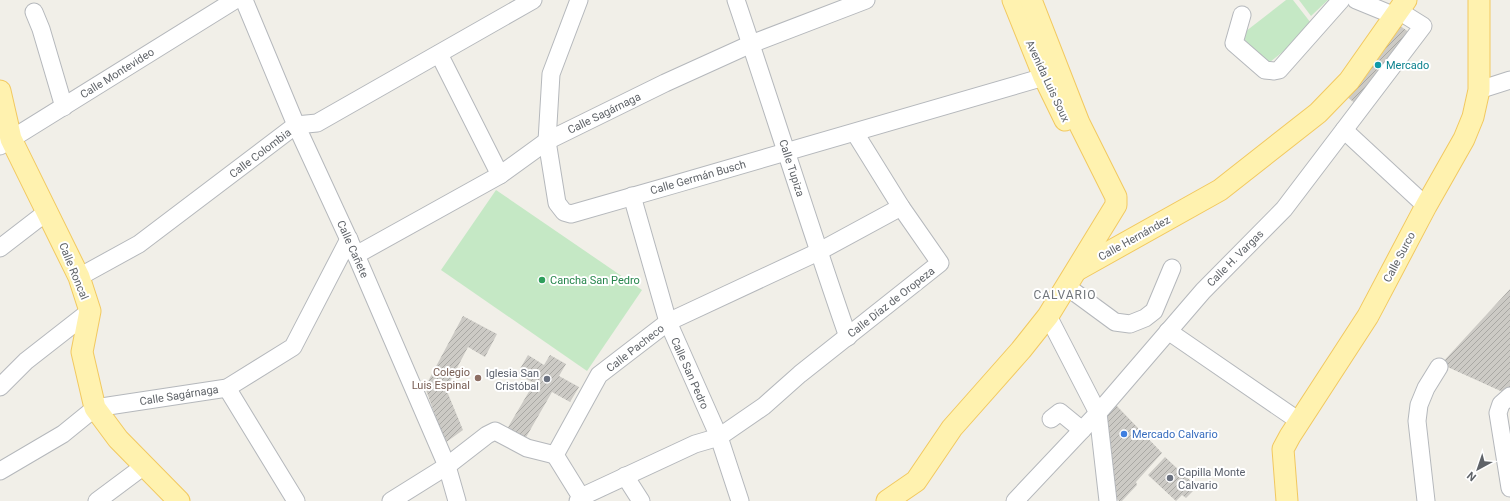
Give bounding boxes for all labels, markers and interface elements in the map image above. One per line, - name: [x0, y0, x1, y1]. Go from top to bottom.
- street label: Avenida Luis Soux: [1023, 38, 1072, 125]
- street label: Calle Montevideo: [78, 45, 157, 101]
- place label: Mercado: [1386, 59, 1429, 72]
- marker: Mercado: [1373, 60, 1383, 70]
- street label: Calle Sagárnaga: [566, 90, 643, 137]
- street label: Calle Colombia: [227, 126, 294, 181]
- street label: Calle Tupiza: [776, 138, 807, 198]
- street label: Calle Germán Busch: [649, 158, 747, 197]
- street label: Calle Hernández: [1096, 213, 1173, 264]
- street label: Calle Cañete: [334, 218, 371, 280]
- street label: Calle H. Vargas: [1204, 227, 1267, 289]
- street label: Calle Surco: [1381, 230, 1418, 285]
- street label: Calle Roncal: [56, 241, 91, 302]
- street label: Calle Díaz de Oropeza: [845, 264, 937, 340]
- place label: Cancha San Pedro: [550, 274, 640, 287]
- marker: Cancha San Pedro: [537, 275, 547, 285]
- district label: CALVARIO: [1033, 288, 1097, 302]
- street label: Calle Pacheco: [604, 322, 667, 375]
- street label: Calle San Pedro: [668, 335, 711, 411]
- place label: Colegio Luis Espinal: [412, 366, 470, 392]
- place label: Iglesia San Cristóbal: [486, 367, 539, 393]
- marker: Colegio Luis Espinal: [473, 373, 483, 383]
- marker: Iglesia San Cristóbal: [542, 374, 552, 384]
- street label: Calle Sagárnaga: [139, 383, 219, 408]
- place label: Mercado Calvario: [1132, 428, 1218, 441]
- marker: Mercado Calvario: [1119, 429, 1129, 439]
- north arrow: [1458, 449, 1498, 489]
- place label: Capilla Monte Calvario: [1178, 466, 1246, 492]
- text: N: [1465, 469, 1479, 484]
- marker: Capilla Monte Calvario: [1165, 473, 1175, 483]

